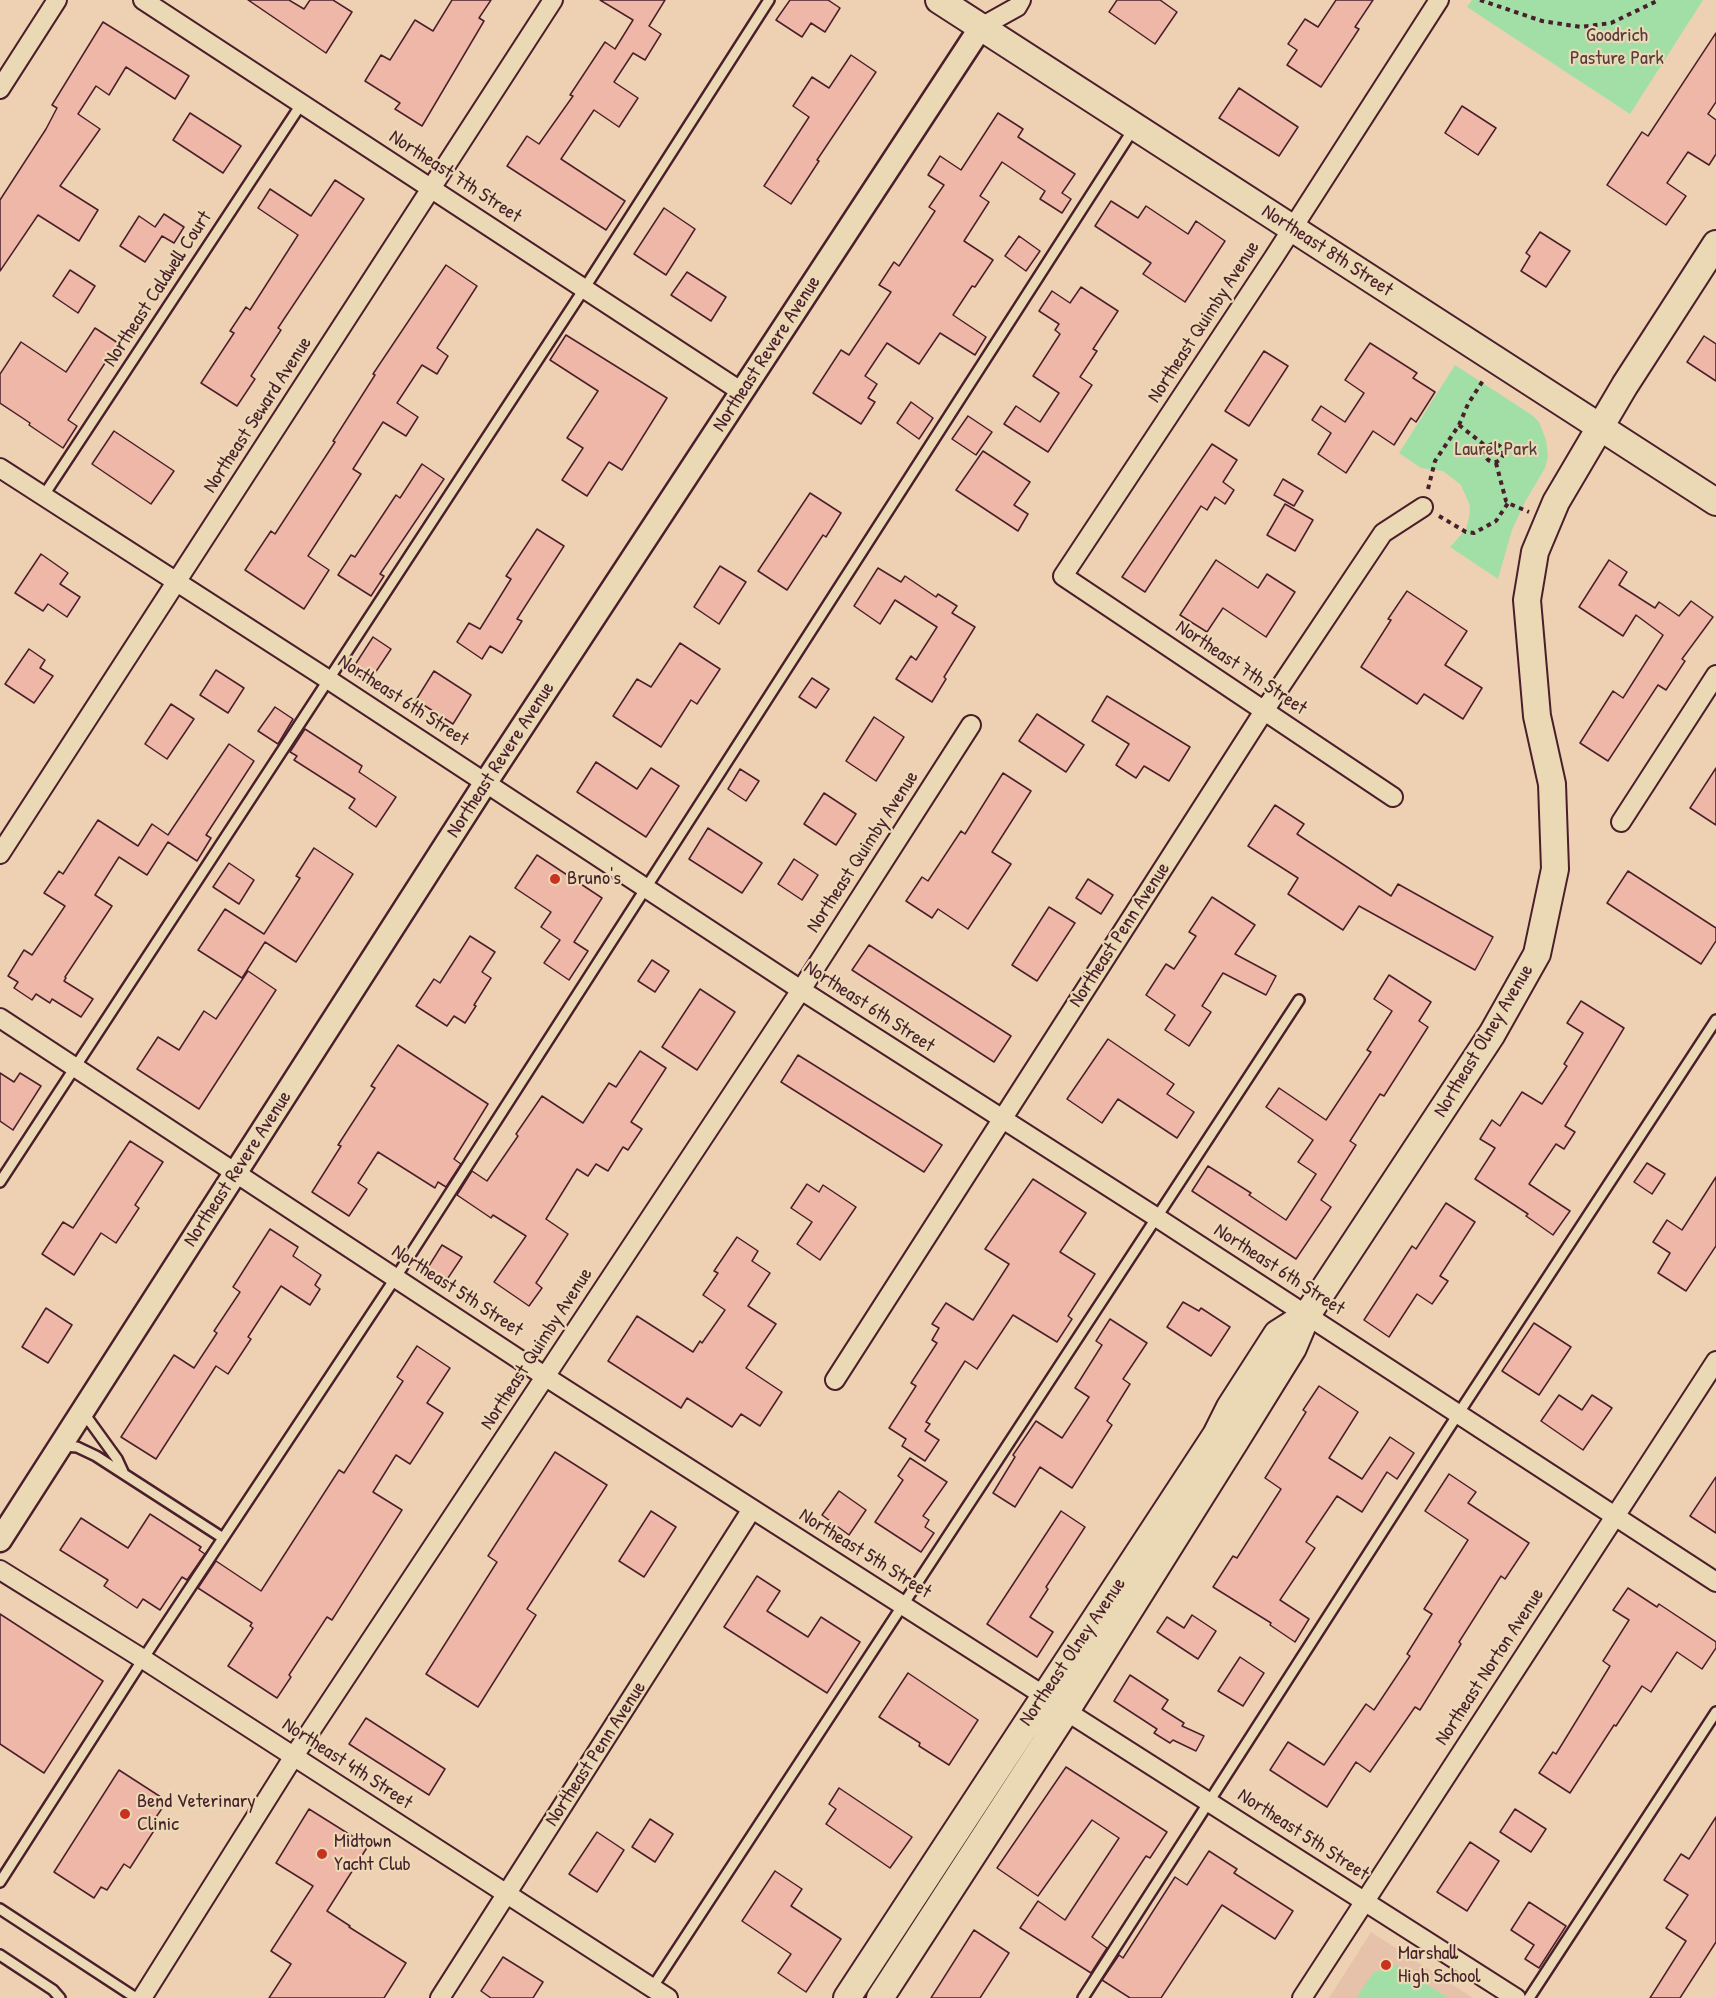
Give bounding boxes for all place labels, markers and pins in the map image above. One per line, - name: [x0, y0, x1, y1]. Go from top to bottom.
- place label: Bruno's: [567, 867, 621, 891]
- marker: Bruno's: [548, 872, 562, 886]
- place label: Bend Veterinary Clinic: [137, 1790, 256, 1837]
- marker: Bend Veterinary Clinic: [118, 1807, 132, 1821]
- place label: Midtown Yacht Club: [334, 1830, 411, 1877]
- marker: Midtown Yacht Club: [315, 1847, 329, 1861]
- place label: Marshall High School: [1398, 1942, 1481, 1989]
- marker: Marshall High School: [1379, 1958, 1393, 1972]

